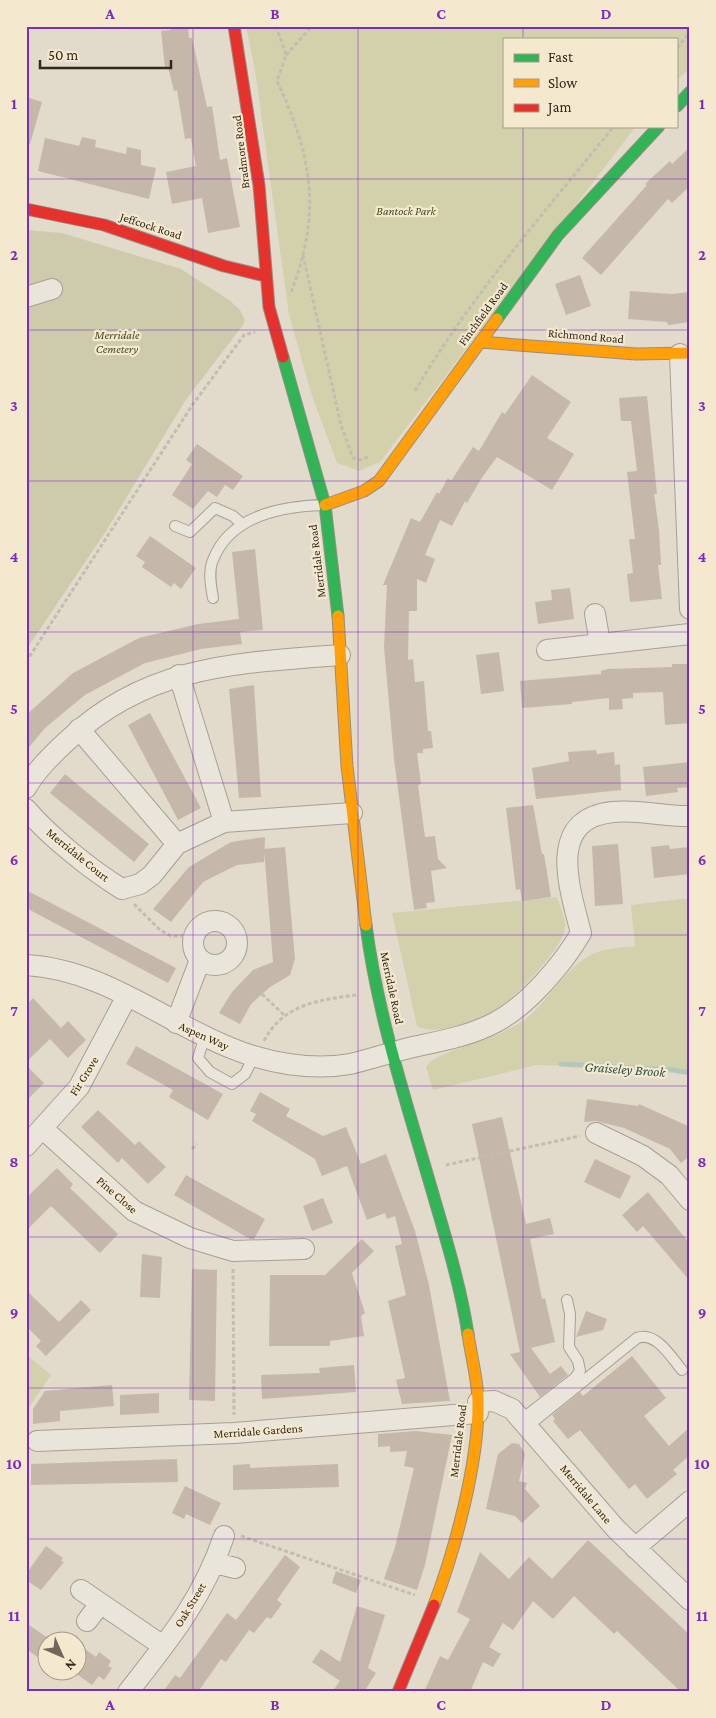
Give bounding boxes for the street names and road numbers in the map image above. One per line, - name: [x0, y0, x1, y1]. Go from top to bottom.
- street label: Bradmore Road: [229, 114, 252, 190]
- street label: Jeffcock Road: [117, 209, 184, 243]
- street label: Finchfield Road: [455, 279, 511, 348]
- street label: Richmond Road: [547, 326, 625, 346]
- street label: Merridale Road: [305, 523, 328, 598]
- street label: Merridale Court: [44, 825, 113, 885]
- street label: Merridale Road: [377, 950, 407, 1026]
- street label: Aspen Way: [177, 1019, 232, 1053]
- street label: Fir Grove: [66, 1054, 102, 1098]
- street label: Pine Close: [94, 1174, 140, 1216]
- street label: Merridale Road: [447, 1403, 470, 1478]
- street label: Merridale Gardens: [213, 1421, 303, 1441]
- street label: Merridale Lane: [557, 1462, 615, 1526]
- street label: Oak Street: [171, 1579, 209, 1630]

